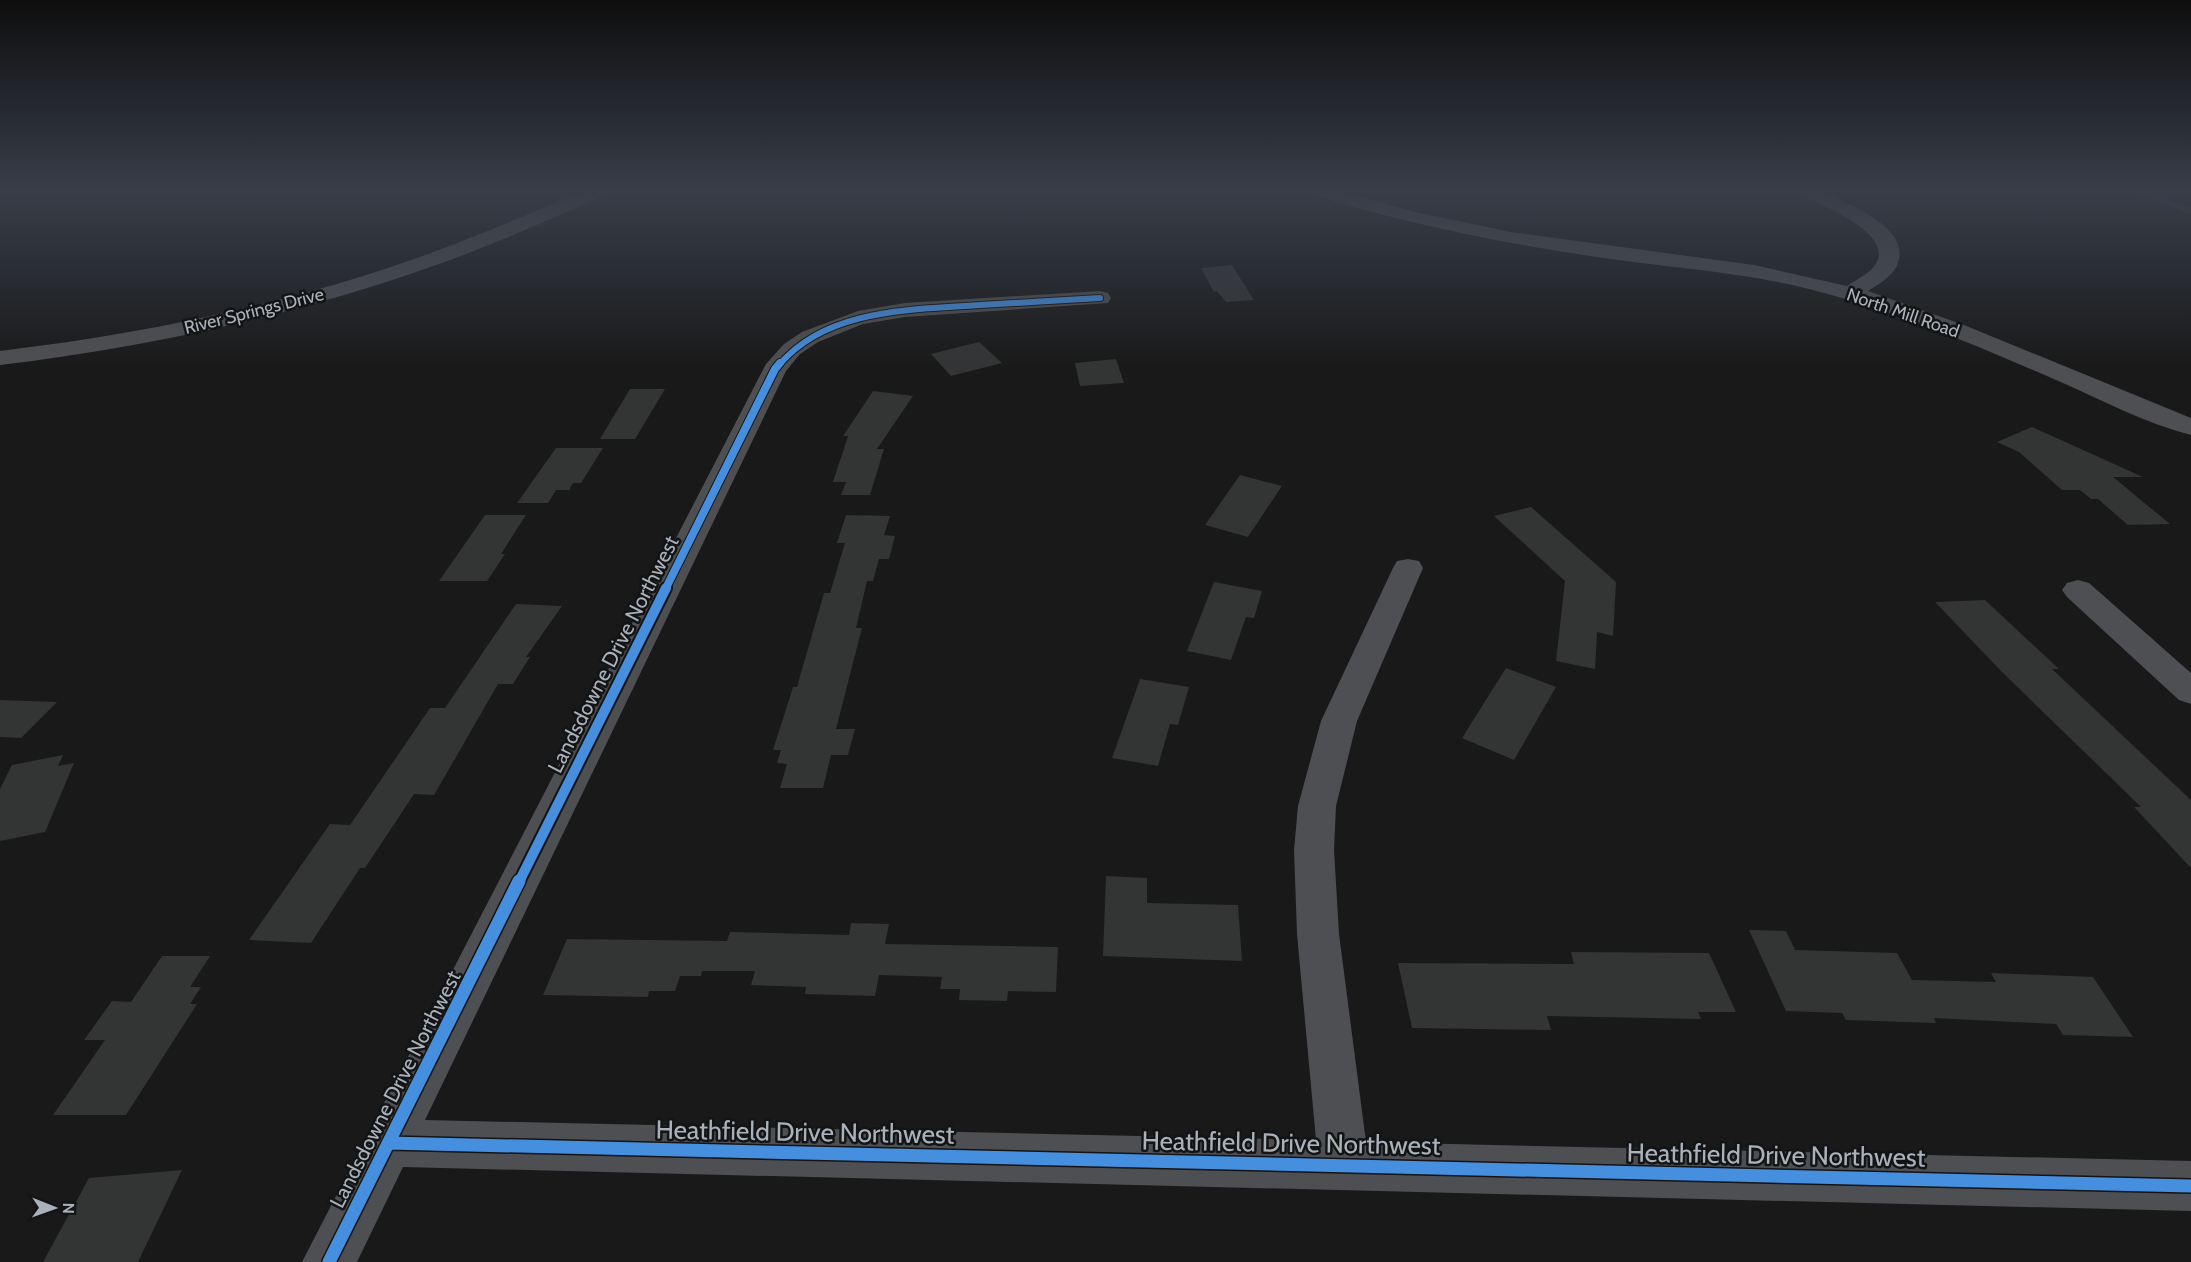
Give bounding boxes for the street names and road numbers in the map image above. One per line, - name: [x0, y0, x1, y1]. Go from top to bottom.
- street label: River Springs Drive: [182, 283, 326, 339]
- street label: North Mill Road: [1844, 283, 1962, 343]
- street label: Landsdowne Drive Northwest: [542, 531, 684, 777]
- street label: Landsdowne Drive Northwest: [324, 966, 466, 1212]
- street label: Heathfield Drive Northwest: [655, 1113, 955, 1151]
- street label: Heathfield Drive Northwest: [1141, 1124, 1441, 1162]
- street label: Heathfield Drive Northwest: [1626, 1136, 1926, 1174]

